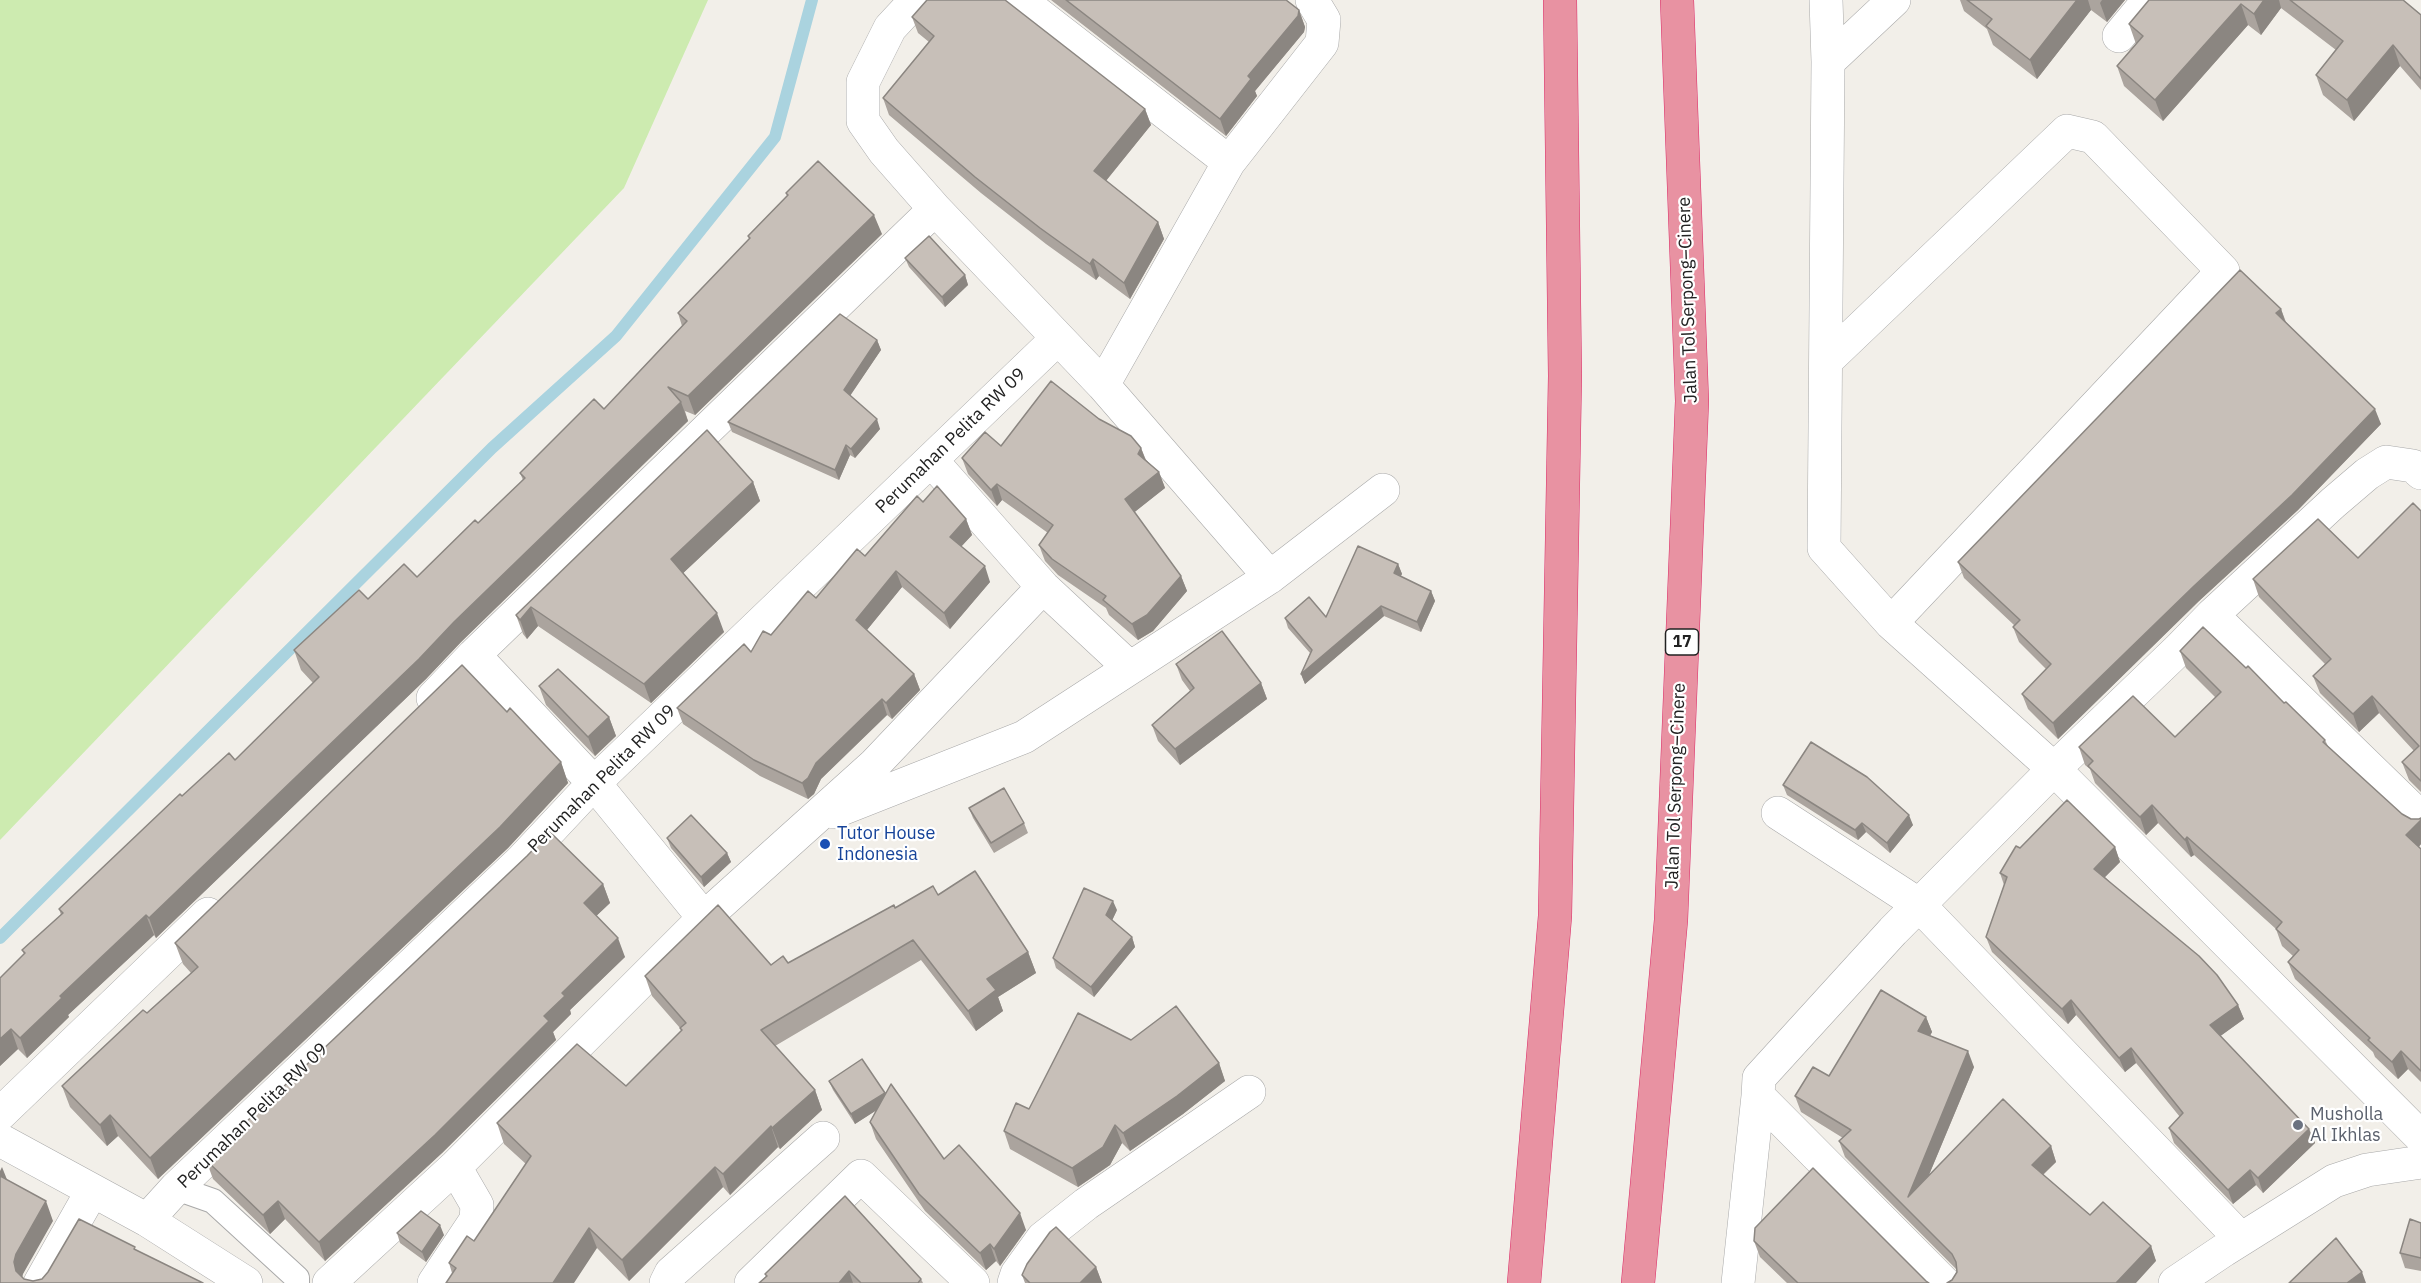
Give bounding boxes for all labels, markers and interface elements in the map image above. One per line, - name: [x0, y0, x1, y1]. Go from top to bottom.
- street label: Jalan Tol Serpong–Cinere: [1674, 197, 1702, 403]
- street label: Perumahan Pelita RW 09: [872, 364, 1030, 518]
- road number: 17: [1666, 629, 1698, 655]
- street label: Jalan Tol Serpong–Cinere: [1662, 683, 1690, 889]
- street label: Perumahan Pelita RW 09: [524, 701, 680, 857]
- place label: Tutor House Indonesia: [837, 823, 935, 866]
- marker: Tutor House Indonesia: [818, 837, 832, 851]
- street label: Perumahan Pelita RW 09: [174, 1039, 332, 1193]
- place label: Musholla Al Ikhlas: [2310, 1104, 2383, 1146]
- marker: Musholla Al Ikhlas: [2291, 1118, 2305, 1132]

